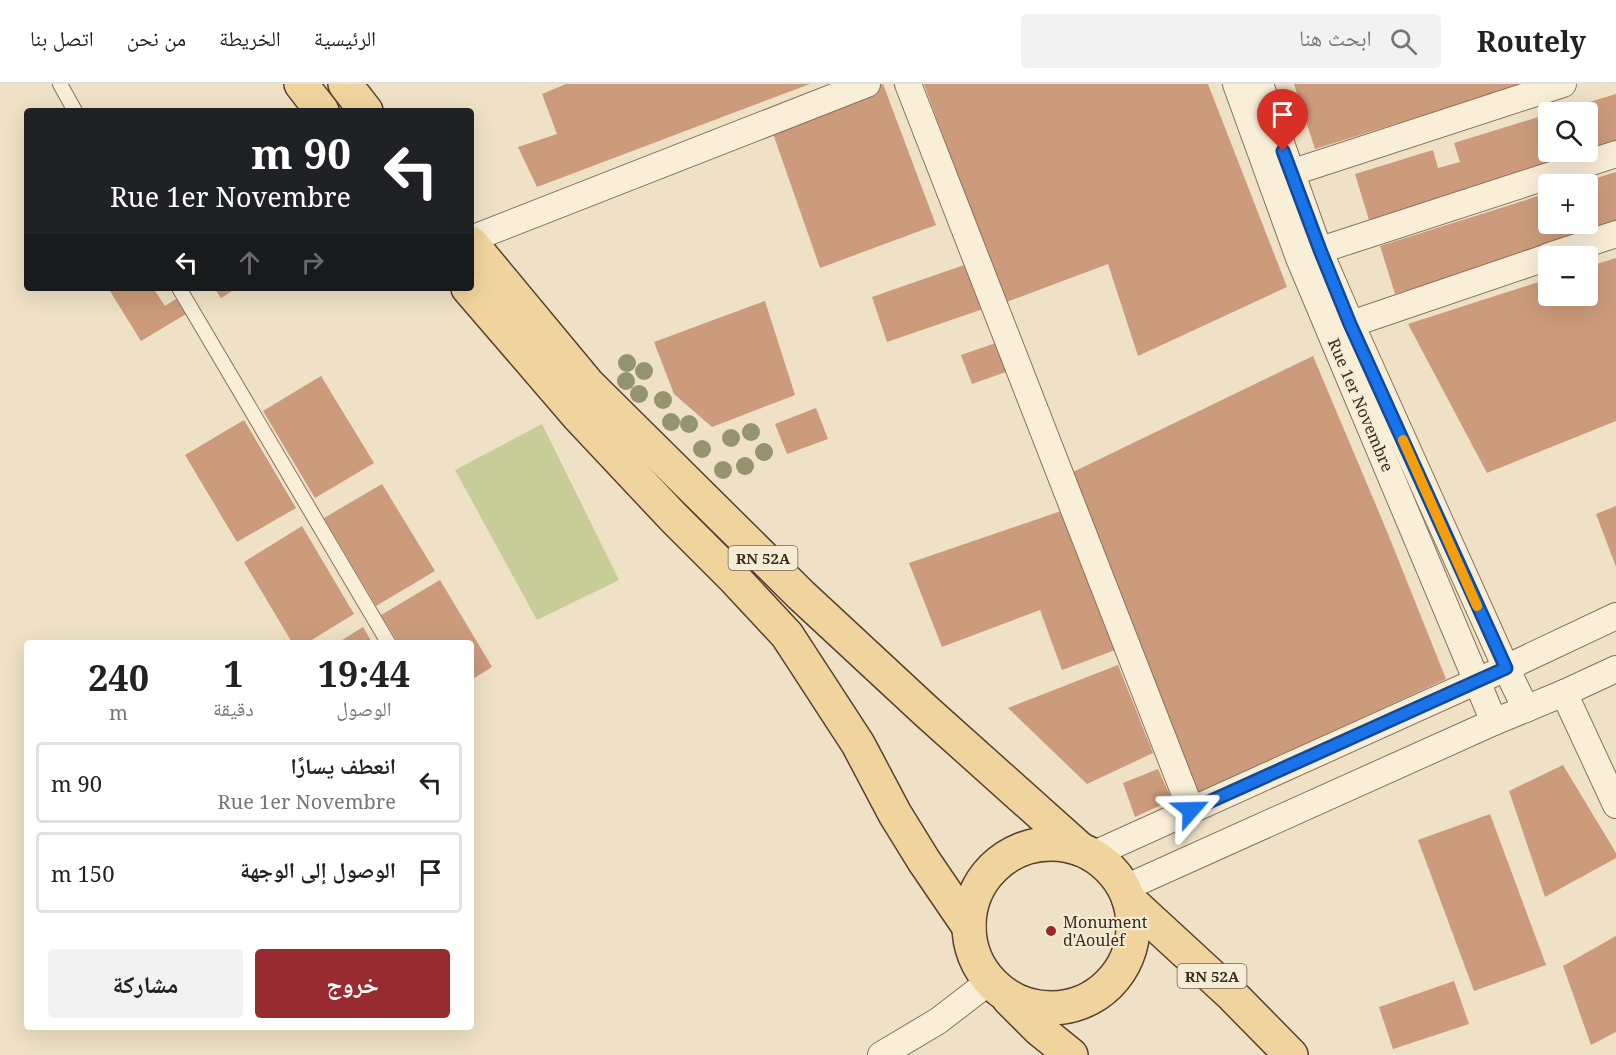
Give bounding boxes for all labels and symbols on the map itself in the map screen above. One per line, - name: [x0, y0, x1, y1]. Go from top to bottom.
- pin: [1257, 89, 1308, 151]
- street label: Rue 1er Novembre: [1323, 335, 1399, 475]
- road number: RN 52A: [728, 546, 798, 570]
- position arrow: [1159, 778, 1223, 842]
- place label: Monument d'Aoulef: [1063, 911, 1148, 951]
- marker: Monument d'Aoulef: [1044, 924, 1058, 938]
- road number: RN 52A: [1178, 964, 1246, 988]

